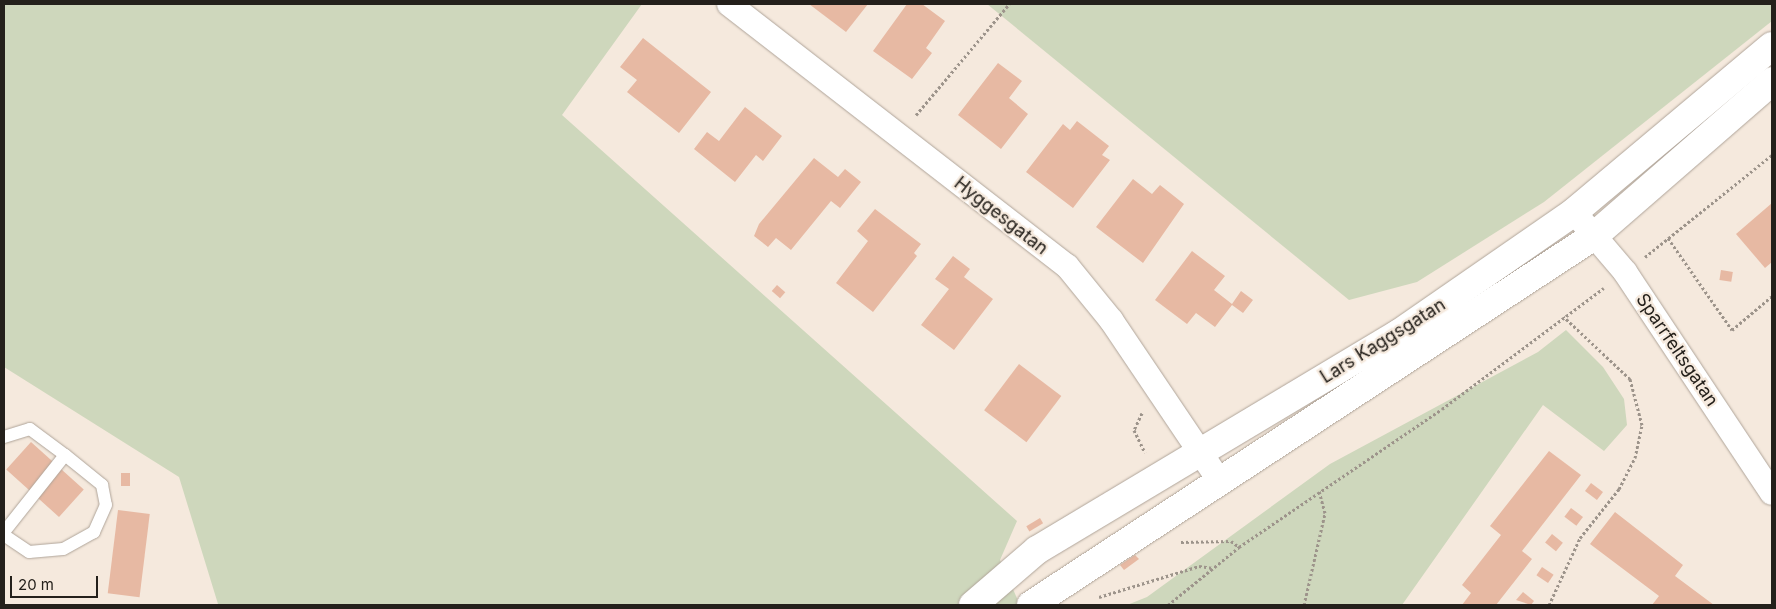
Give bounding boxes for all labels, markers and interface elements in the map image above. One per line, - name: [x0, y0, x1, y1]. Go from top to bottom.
- street label: Hyggesgatan: [950, 173, 1052, 259]
- street label: Sparrfeltsgatan: [1631, 290, 1723, 410]
- street label: Lars Kaggsgatan: [1317, 294, 1449, 388]
- scale bar: [12, 566, 100, 598]
- text: 20 m: [18, 575, 54, 594]

